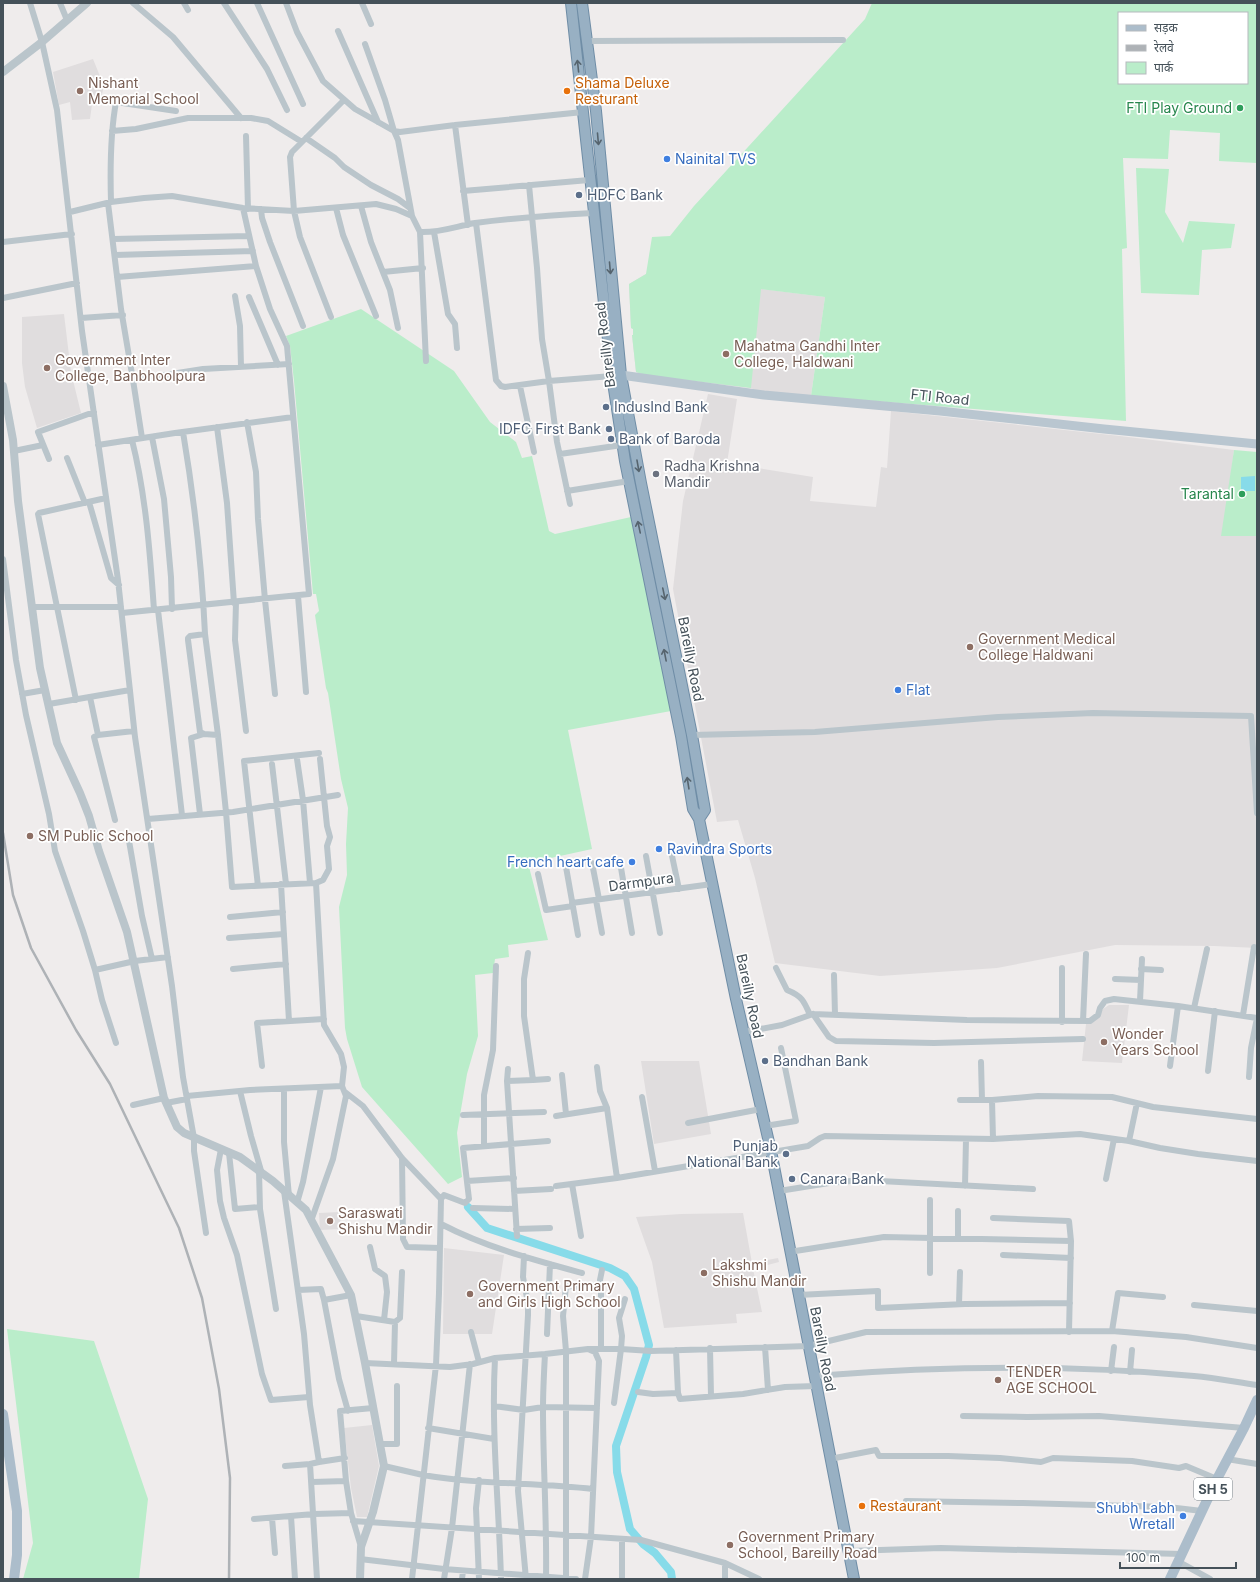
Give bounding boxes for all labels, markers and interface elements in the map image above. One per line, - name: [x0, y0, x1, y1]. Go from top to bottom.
- legend: [1118, 12, 1248, 84]
- text: सड़क: [1154, 20, 1179, 35]
- text: रेलवे: [1154, 40, 1174, 55]
- one-way arrow: [574, 60, 582, 73]
- text: पार्क: [1154, 60, 1174, 75]
- place label: Nishant Memorial School: [88, 74, 199, 107]
- place label: Shama Deluxe Resturant: [575, 74, 670, 107]
- marker: Nishant Memorial School: [75, 86, 85, 96]
- marker: Shama Deluxe Resturant: [562, 86, 572, 96]
- place label: FTI Play Ground: [1126, 99, 1232, 116]
- marker: FTI Play Ground: [1235, 103, 1245, 113]
- one-way arrow: [595, 132, 602, 145]
- place label: Nainital TVS: [675, 150, 756, 167]
- marker: Nainital TVS: [662, 154, 672, 164]
- place label: HDFC Bank: [587, 186, 663, 203]
- marker: HDFC Bank: [574, 190, 584, 200]
- one-way arrow: [606, 262, 614, 275]
- street label: Bareilly Road: [591, 301, 618, 389]
- place label: Mahatma Gandhi Inter College, Haldwani: [734, 337, 880, 370]
- marker: Mahatma Gandhi Inter College, Haldwani: [721, 349, 731, 359]
- place label: Government Inter College, Banbhoolpura: [55, 351, 206, 384]
- marker: Government Inter College, Banbhoolpura: [42, 363, 52, 373]
- street label: FTI Road: [910, 385, 970, 408]
- place label: IndusInd Bank: [614, 398, 708, 415]
- marker: IndusInd Bank: [601, 402, 611, 412]
- place label: IDFC First Bank: [499, 420, 601, 437]
- marker: IDFC First Bank: [604, 424, 614, 434]
- place label: Bank of Baroda: [619, 430, 720, 447]
- marker: Bank of Baroda: [606, 434, 616, 444]
- place label: Radha Krishna Mandir: [664, 457, 760, 490]
- one-way arrow: [634, 460, 642, 473]
- marker: Radha Krishna Mandir: [651, 469, 661, 479]
- place label: Tarantal: [1181, 485, 1234, 502]
- marker: Tarantal: [1237, 489, 1247, 499]
- one-way arrow: [634, 521, 642, 534]
- one-way arrow: [660, 587, 668, 600]
- street label: Bareilly Road: [675, 615, 708, 703]
- place label: Government Medical College Haldwani: [978, 630, 1115, 663]
- marker: Government Medical College Haldwani: [965, 642, 975, 652]
- one-way arrow: [660, 649, 668, 662]
- place label: Flat: [906, 681, 931, 698]
- marker: Flat: [893, 685, 903, 695]
- one-way arrow: [684, 776, 692, 789]
- place label: SM Public School: [38, 827, 154, 844]
- marker: SM Public School: [25, 831, 35, 841]
- place label: Ravindra Sports: [667, 840, 772, 857]
- marker: Ravindra Sports: [654, 844, 664, 854]
- place label: French heart cafe: [507, 853, 624, 870]
- marker: French heart cafe: [627, 857, 637, 867]
- street label: Darmpura: [607, 869, 675, 894]
- street label: Bareilly Road: [733, 952, 768, 1040]
- place label: Wonder Years School: [1112, 1025, 1199, 1058]
- marker: Wonder Years School: [1099, 1037, 1109, 1047]
- place label: Bandhan Bank: [773, 1052, 869, 1069]
- marker: Bandhan Bank: [760, 1056, 770, 1066]
- place label: Punjab National Bank: [687, 1137, 778, 1170]
- marker: Punjab National Bank: [781, 1149, 791, 1159]
- place label: Canara Bank: [800, 1170, 885, 1187]
- marker: Canara Bank: [787, 1174, 797, 1184]
- place label: Saraswati Shishu Mandir: [338, 1204, 433, 1237]
- marker: Saraswati Shishu Mandir: [325, 1216, 335, 1226]
- place label: Lakshmi Shishu Mandir: [712, 1256, 807, 1289]
- marker: Lakshmi Shishu Mandir: [699, 1268, 709, 1278]
- place label: Government Primary and Girls High School: [478, 1277, 621, 1310]
- marker: Government Primary and Girls High School: [465, 1289, 475, 1299]
- street label: Bareilly Road: [807, 1305, 840, 1393]
- place label: TENDER AGE SCHOOL: [1006, 1363, 1097, 1396]
- marker: TENDER AGE SCHOOL: [993, 1375, 1003, 1385]
- road number: SH 5: [1194, 1478, 1232, 1500]
- place label: Restaurant: [870, 1497, 942, 1514]
- place label: Shubh Labh Wretall: [1096, 1499, 1175, 1532]
- marker: Restaurant: [857, 1501, 867, 1511]
- marker: Shubh Labh Wretall: [1178, 1511, 1188, 1521]
- place label: Government Primary School, Bareilly Road: [738, 1528, 877, 1561]
- marker: Government Primary School, Bareilly Road: [725, 1540, 735, 1550]
- scale bar: [1120, 1544, 1236, 1570]
- text: 100 m: [1126, 1550, 1160, 1565]

